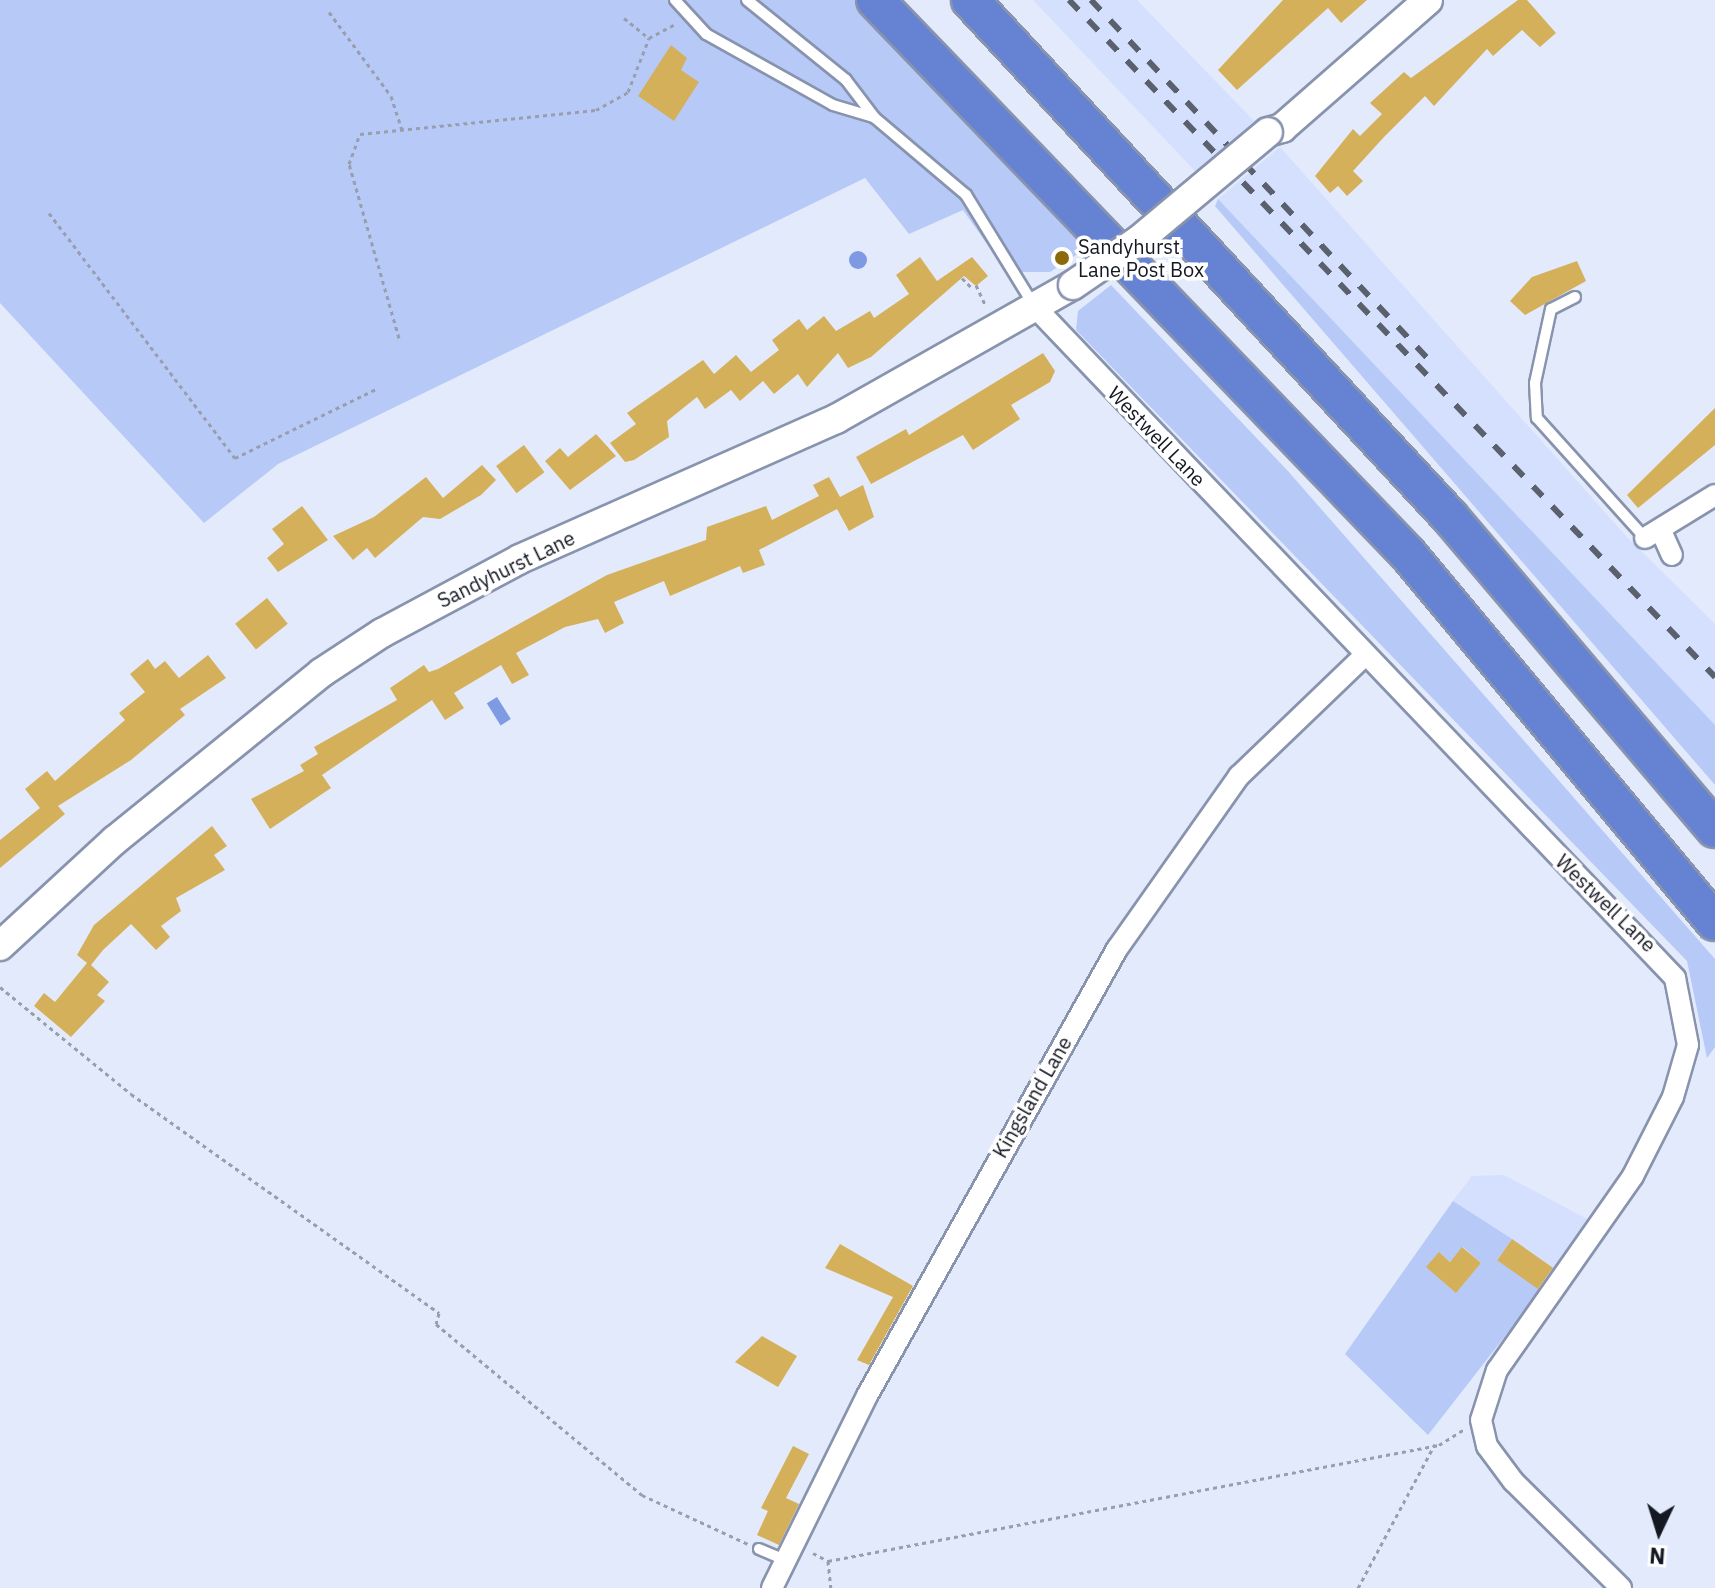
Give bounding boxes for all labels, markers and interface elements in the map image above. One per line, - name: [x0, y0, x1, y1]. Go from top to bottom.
- place label: Sandyhurst Lane Post Box: [1078, 234, 1204, 281]
- marker: Sandyhurst Lane Post Box: [1053, 249, 1071, 267]
- street label: Westwell Lane: [1103, 381, 1211, 491]
- street label: Sandyhurst Lane: [433, 525, 579, 613]
- street label: Westwell Lane: [1551, 849, 1661, 957]
- street label: Kingsland Lane: [988, 1032, 1076, 1162]
- north arrow: [1619, 1492, 1699, 1572]
- text: N: [1648, 1541, 1666, 1571]

